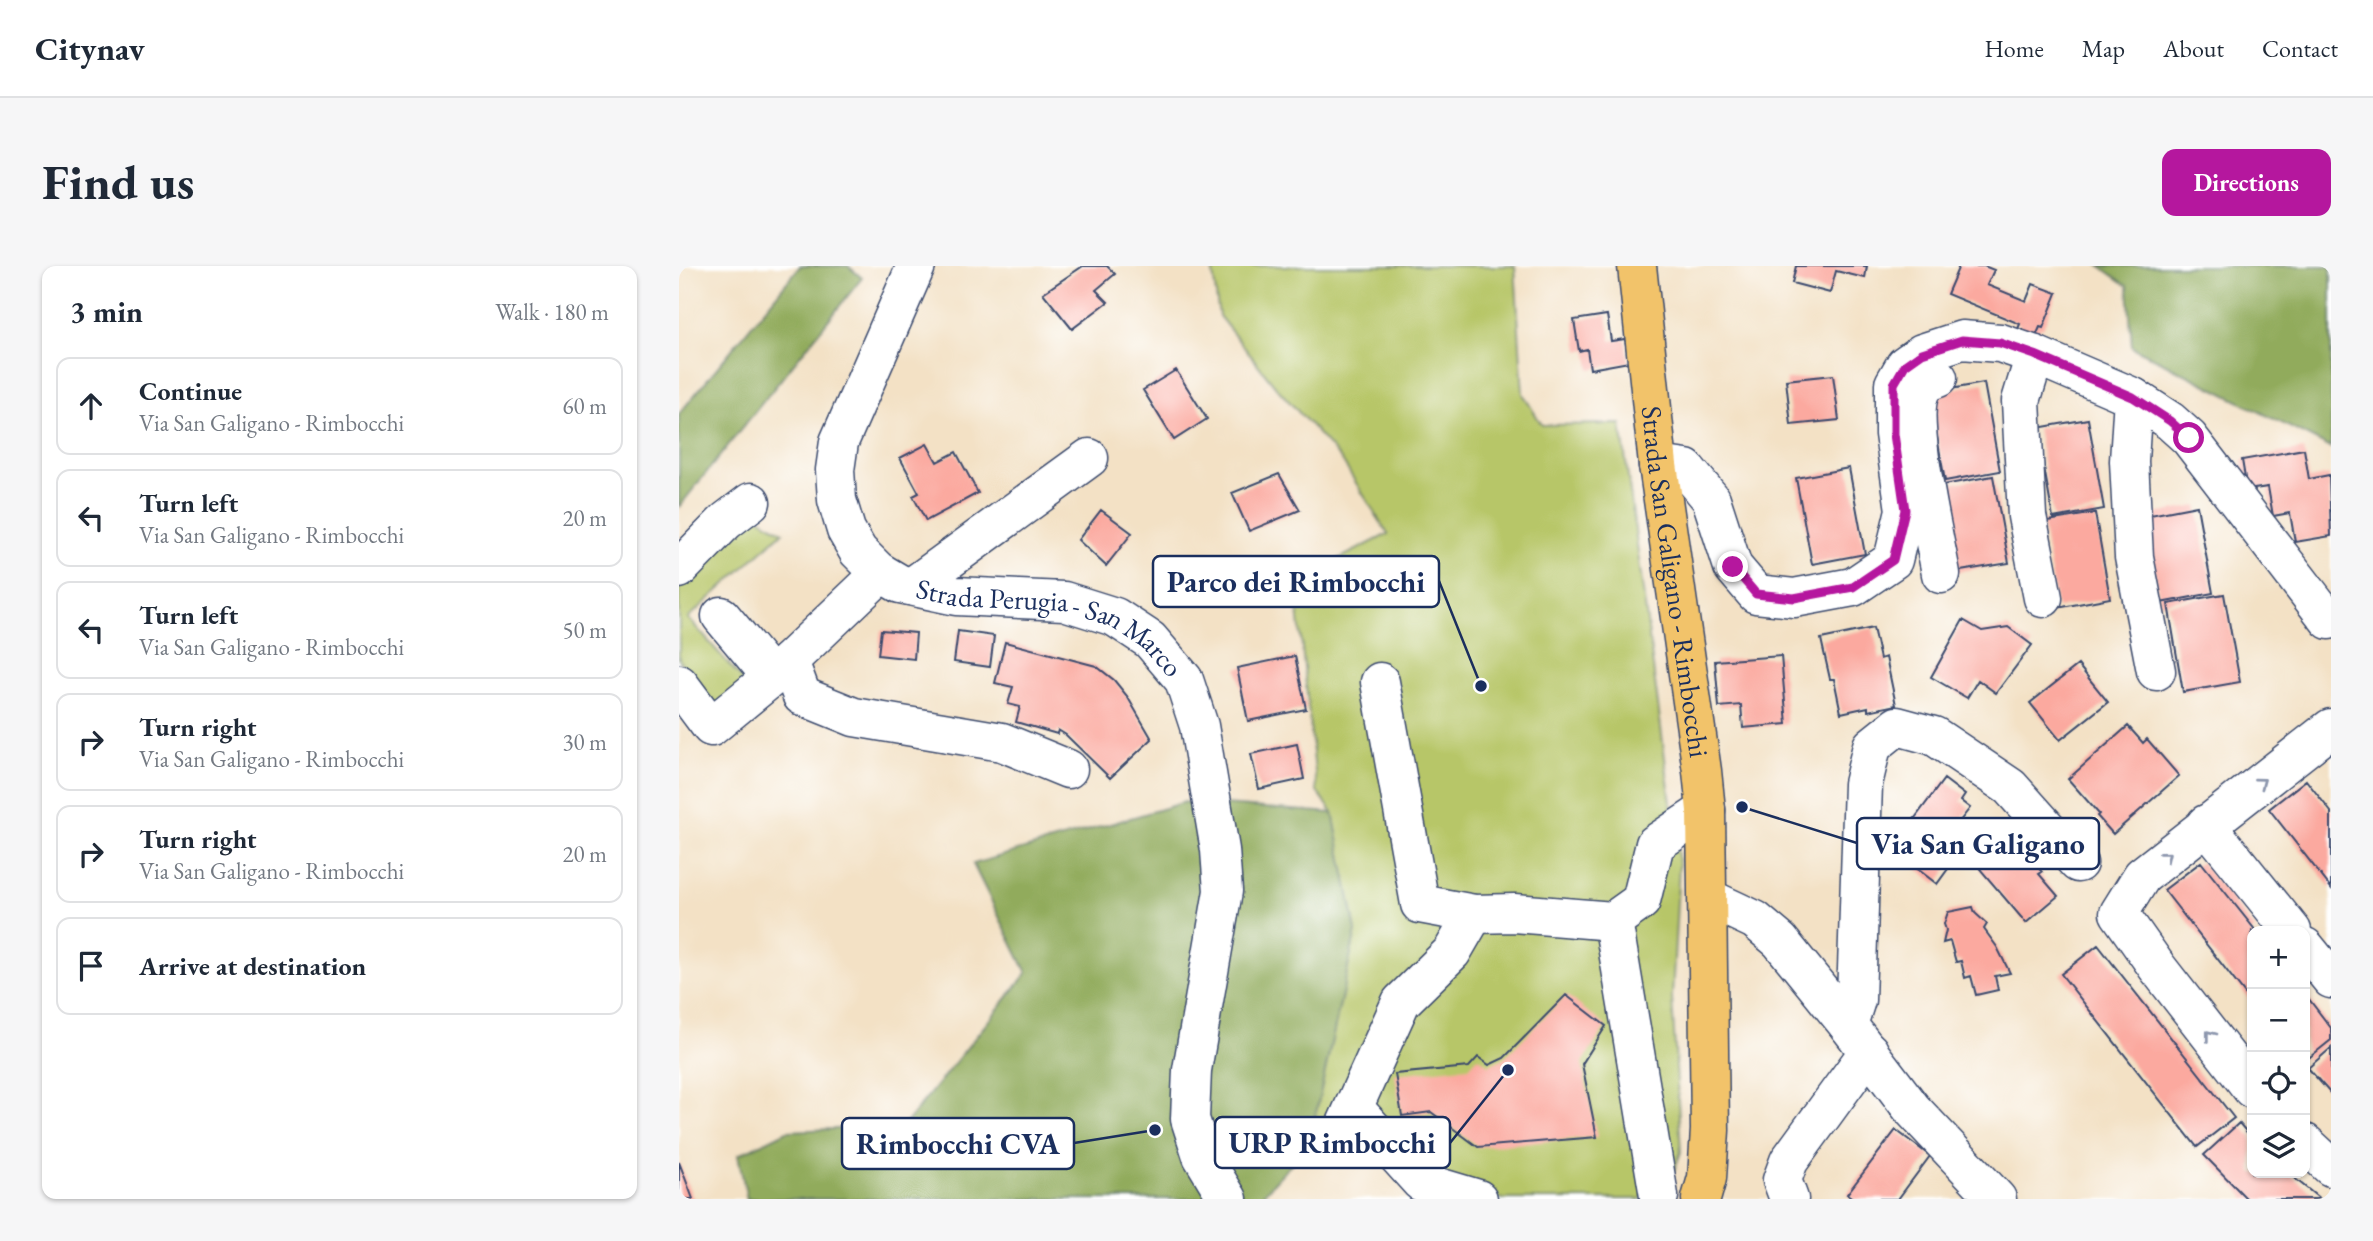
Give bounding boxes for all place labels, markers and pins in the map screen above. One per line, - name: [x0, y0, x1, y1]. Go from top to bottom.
- callout: Parco dei Rimbocchi: [1153, 556, 1439, 607]
- callout: Via San Galigano: [1857, 818, 2099, 869]
- callout: URP Rimbocchi: [1215, 1117, 1450, 1168]
- callout: Rimbocchi CVA: [842, 1118, 1074, 1169]

